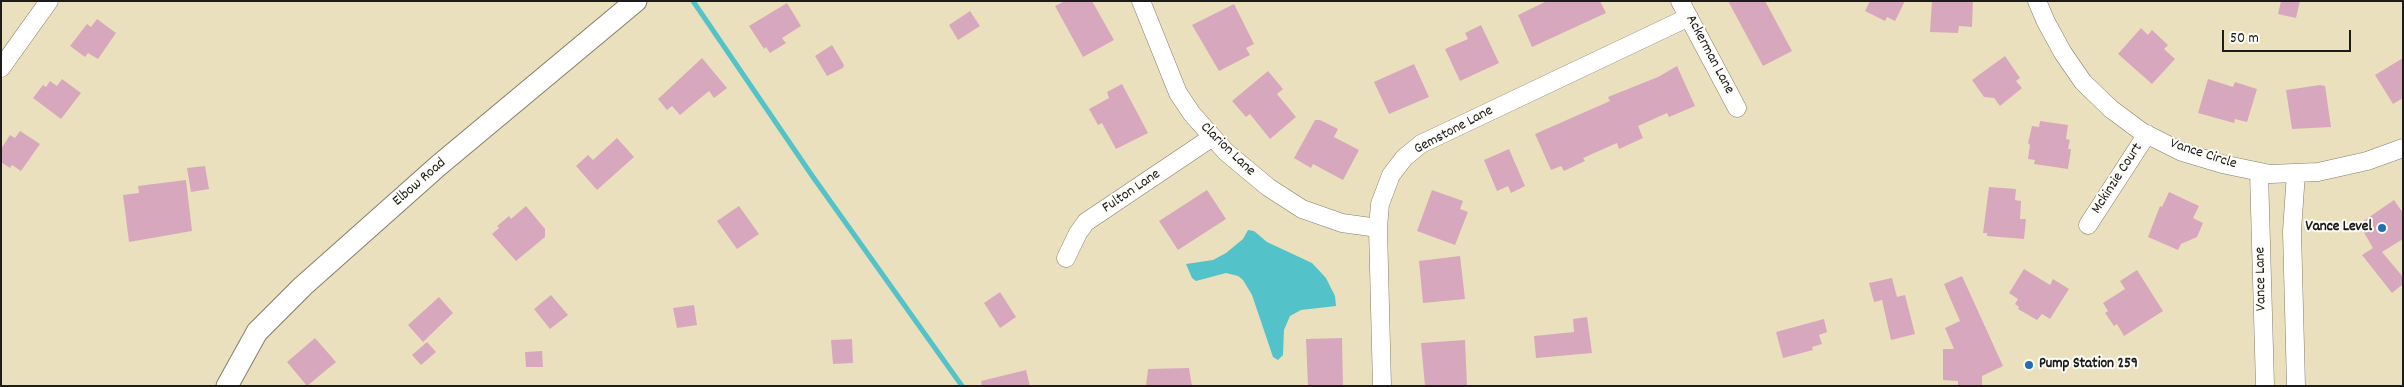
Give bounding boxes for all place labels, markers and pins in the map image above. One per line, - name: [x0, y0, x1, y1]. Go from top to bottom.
- place label: Vance Level: [2306, 219, 2372, 237]
- marker: Vance Level: [2376, 222, 2388, 234]
- place label: Pump Station 259: [2039, 356, 2138, 374]
- marker: Pump Station 259: [2023, 359, 2035, 371]

